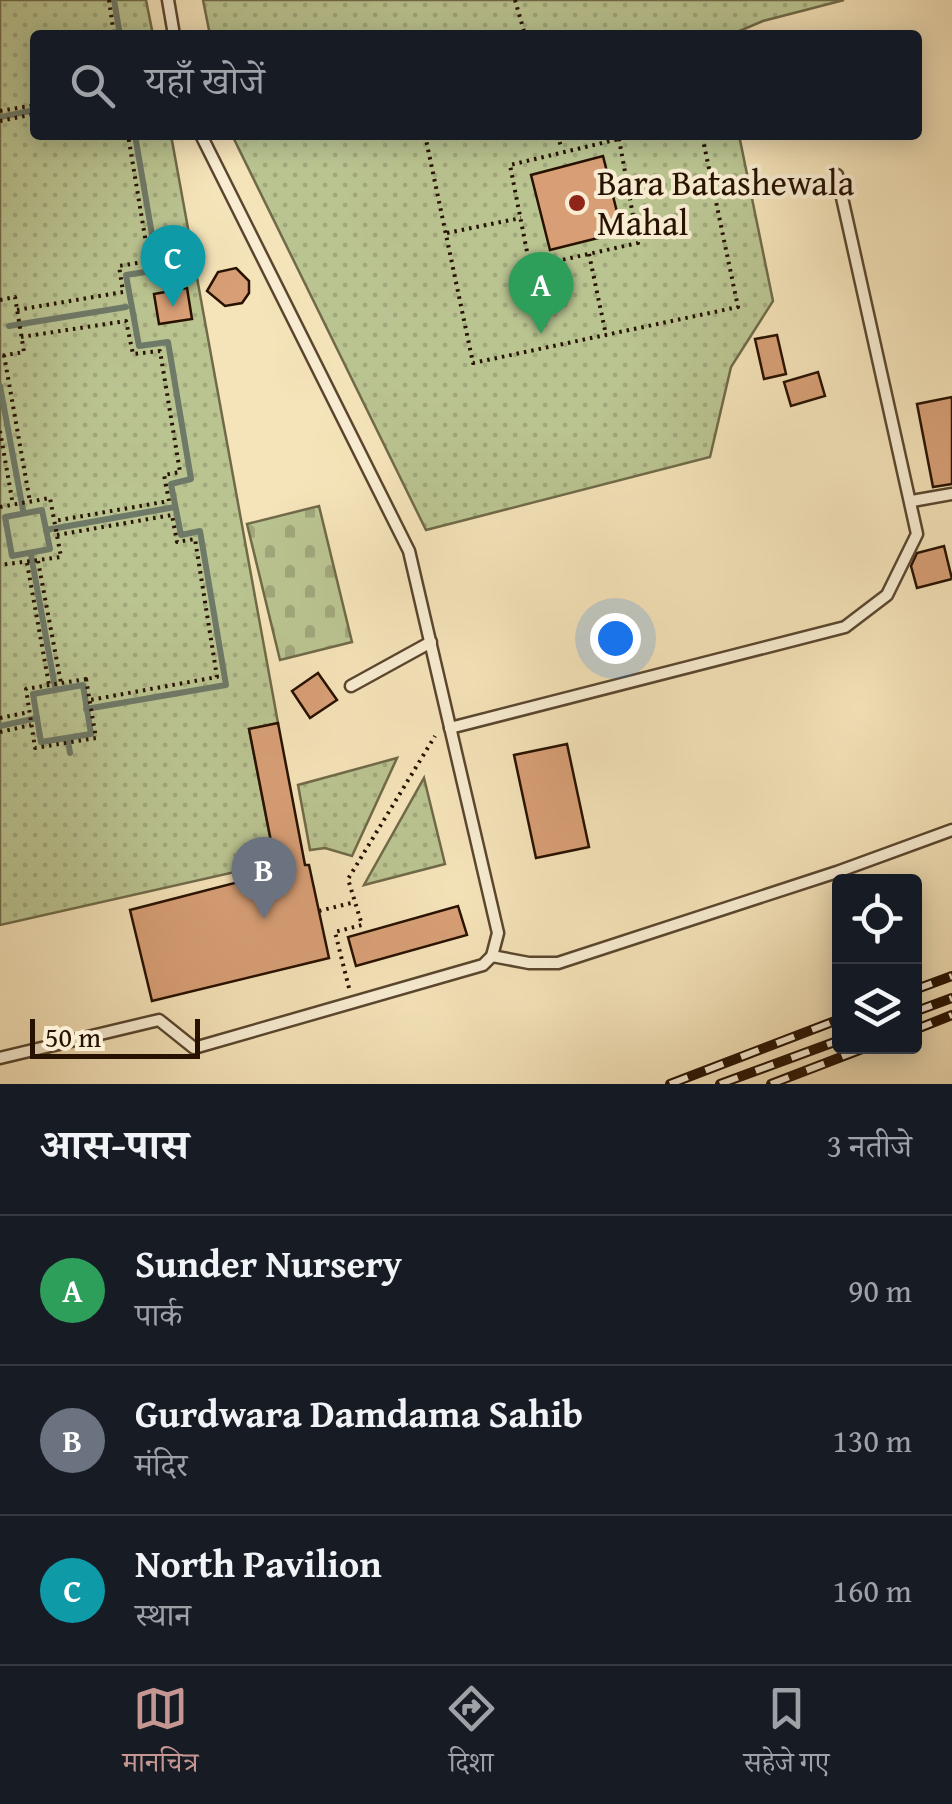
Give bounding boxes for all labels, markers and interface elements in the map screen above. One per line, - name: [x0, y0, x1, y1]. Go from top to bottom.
- search box: [30, 30, 922, 140]
- text: यहाँ खोजें: [145, 52, 265, 108]
- icon: search: [65, 58, 120, 113]
- place label: Bara Batashewala Mahal: [597, 157, 855, 248]
- marker: Bara Batashewala Mahal: [566, 192, 588, 214]
- pin: C: [140, 224, 206, 307]
- pin: A: [508, 252, 574, 334]
- your location: [590, 613, 641, 664]
- pin: B: [232, 836, 296, 919]
- map controls: [832, 874, 922, 1054]
- button: locate: [832, 874, 922, 964]
- button: layers: [832, 964, 922, 1054]
- scale bar: [30, 1014, 200, 1058]
- text: 50 m: [45, 1016, 101, 1057]
- text: आस-पास: [40, 1113, 189, 1174]
- text: 3 नतीजे: [827, 1122, 912, 1169]
- text: Sunder Nursery: [135, 1235, 402, 1291]
- text: A: [62, 1267, 83, 1314]
- text: 90 m: [848, 1267, 912, 1314]
- text: पार्क: [135, 1291, 182, 1338]
- text: Gurdwara Damdama Sahib: [135, 1385, 583, 1441]
- text: B: [63, 1417, 82, 1464]
- text: 130 m: [833, 1417, 912, 1464]
- text: मंदिर: [135, 1441, 187, 1488]
- text: North Pavilion: [135, 1535, 382, 1591]
- text: C: [63, 1567, 82, 1614]
- text: 160 m: [833, 1567, 912, 1614]
- text: स्थान: [135, 1591, 191, 1638]
- tab: मानचित्र: [123, 1681, 198, 1790]
- tab: दिशा: [444, 1681, 499, 1790]
- tab: सहेजे गए: [744, 1681, 829, 1790]

